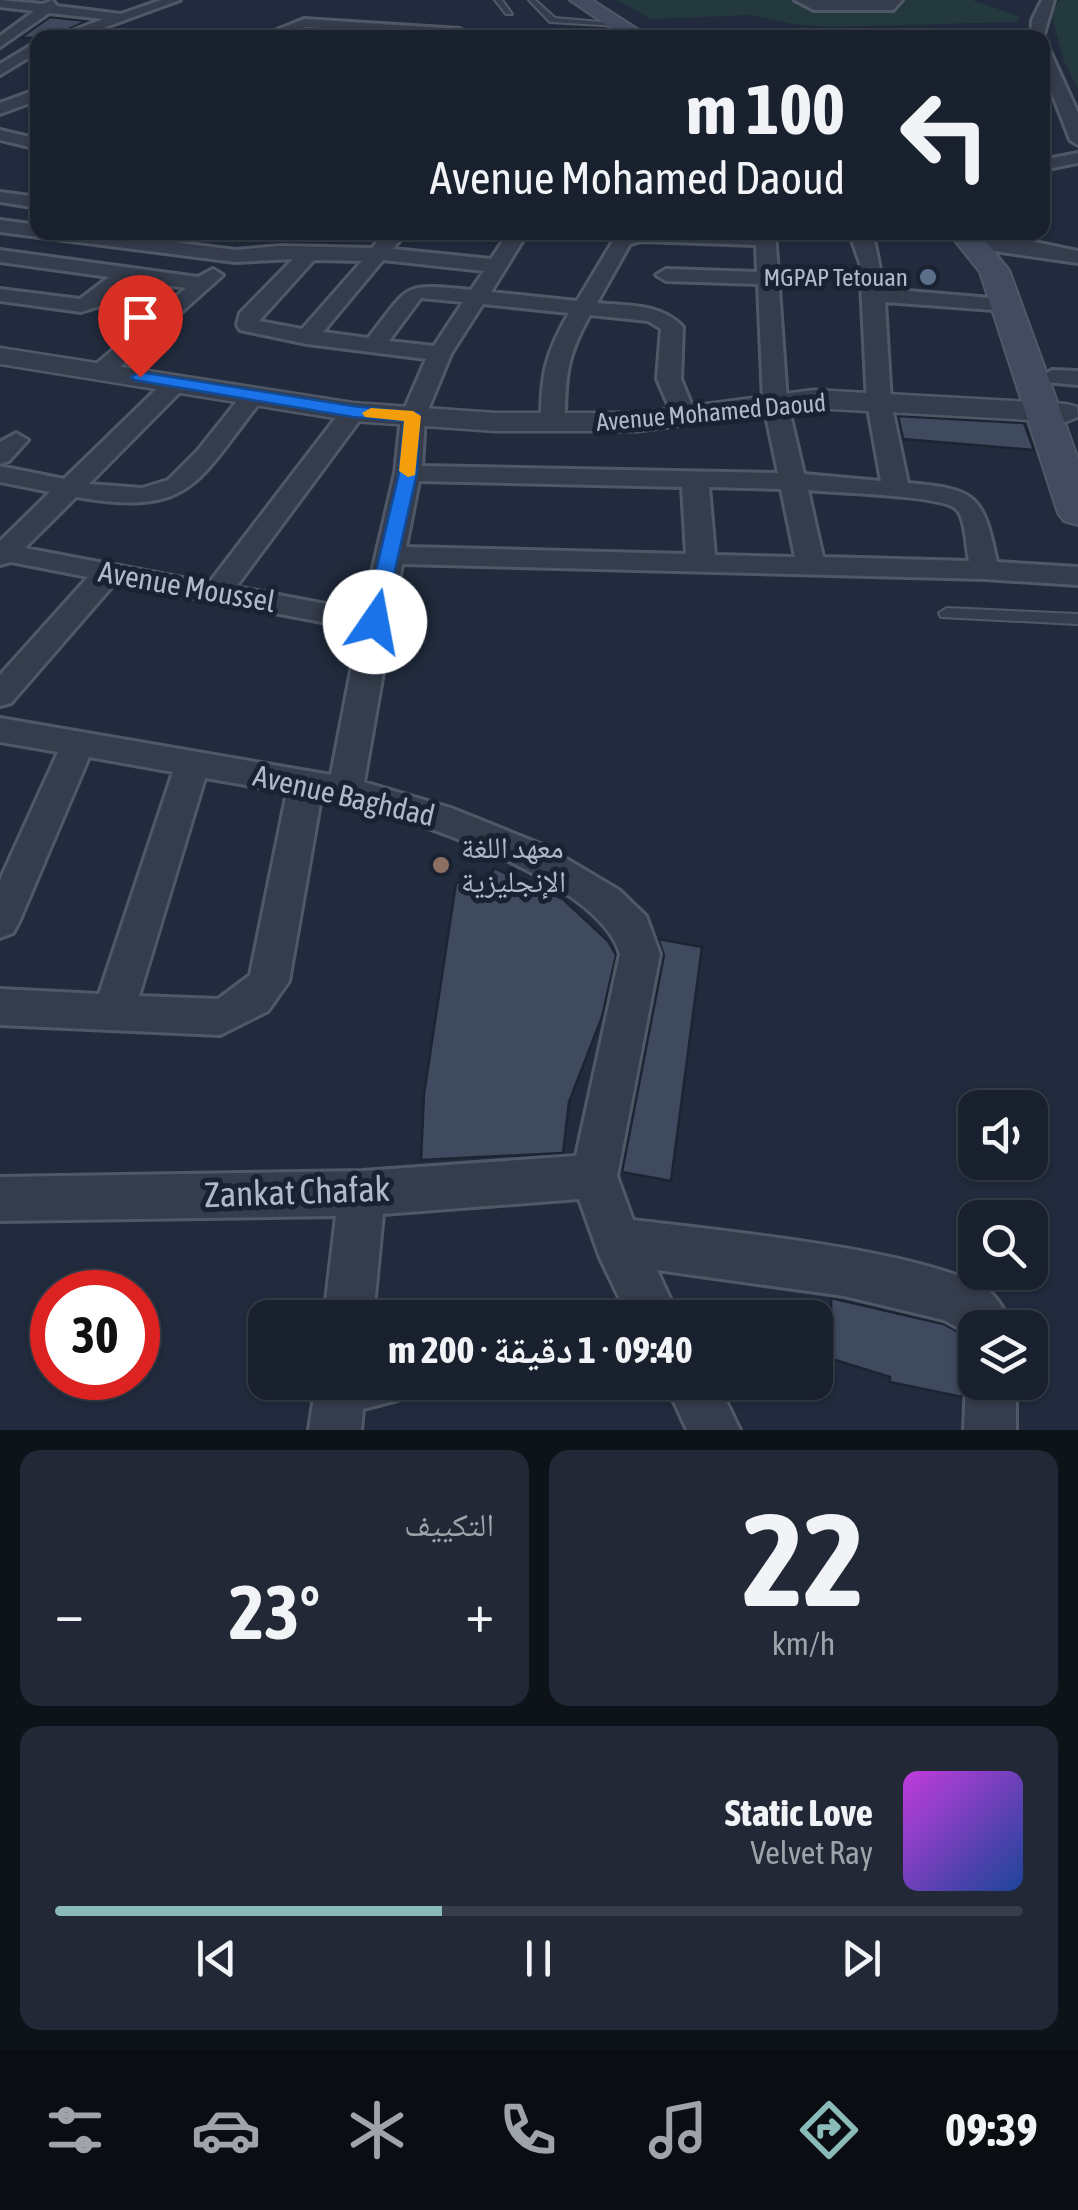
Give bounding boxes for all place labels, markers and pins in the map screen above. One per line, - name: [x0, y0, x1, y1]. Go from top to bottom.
- place label: MGPAP Tetouan: [763, 263, 908, 291]
- marker: MGPAP Tetouan: [917, 266, 939, 288]
- pin: [98, 275, 183, 378]
- place label: معهد اللغة الإنجليزية: [461, 830, 566, 900]
- marker: معهد اللغة الإنجليزية: [430, 854, 452, 876]

